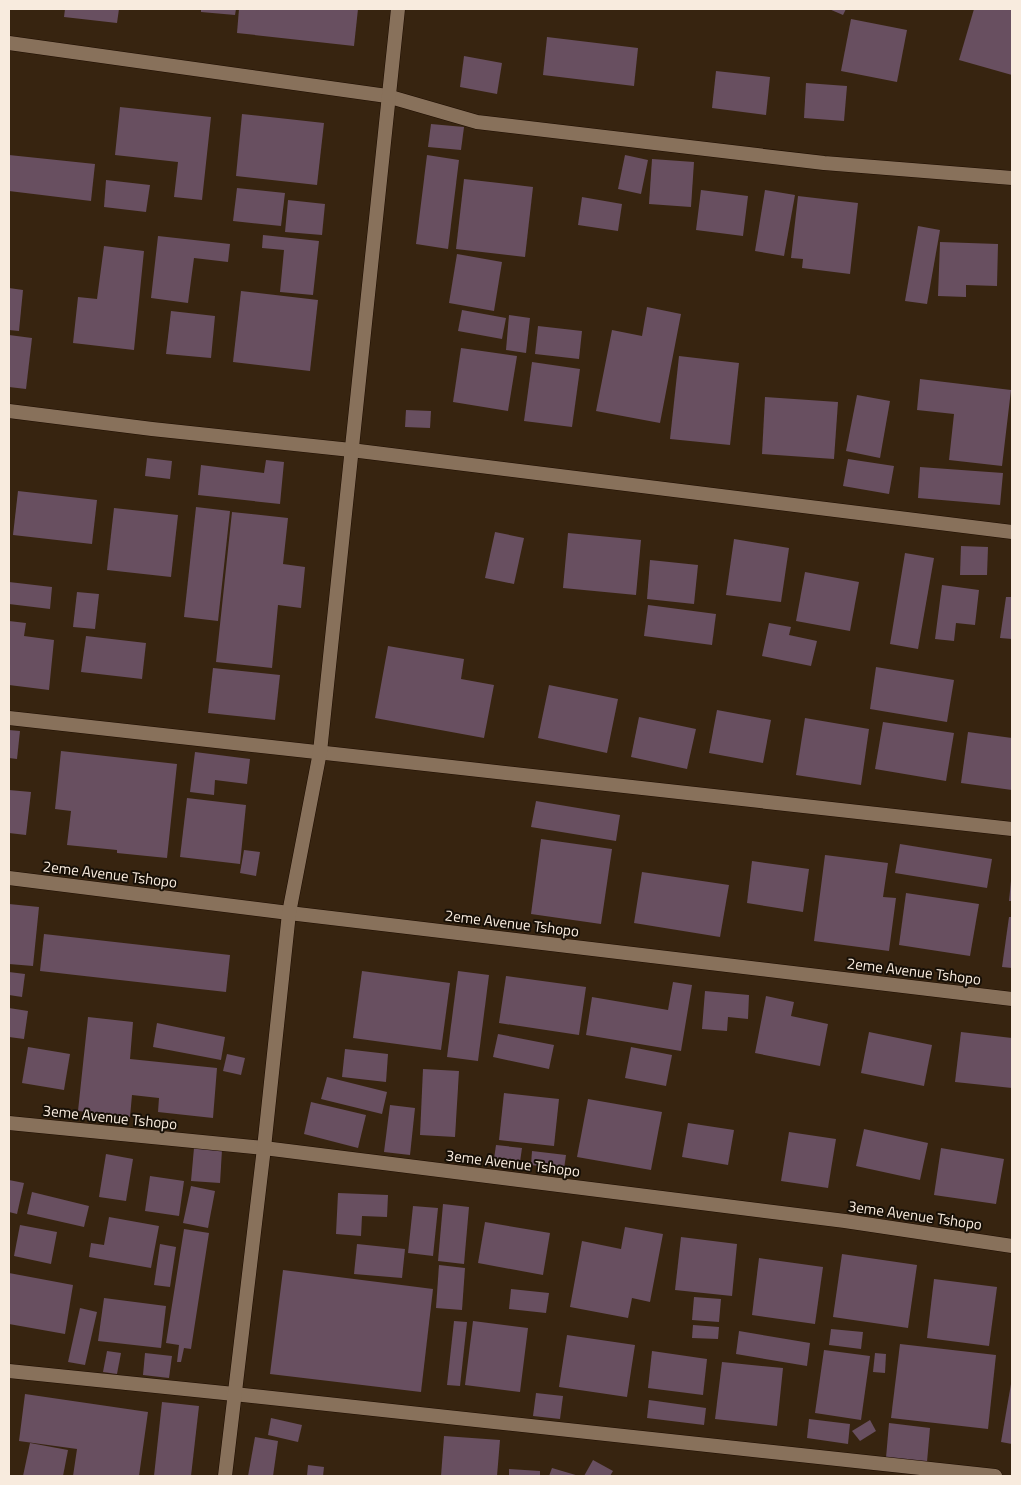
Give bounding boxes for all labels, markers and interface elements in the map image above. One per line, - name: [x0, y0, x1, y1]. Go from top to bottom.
- street label: 2eme Avenue Tshopo: [42, 854, 178, 894]
- street label: 2eme Avenue Tshopo: [444, 903, 580, 943]
- street label: 2eme Avenue Tshopo: [846, 951, 982, 991]
- street label: 3eme Avenue Tshopo: [42, 1099, 178, 1135]
- street label: 3eme Avenue Tshopo: [445, 1143, 581, 1183]
- street label: 3eme Avenue Tshopo: [847, 1194, 983, 1236]

